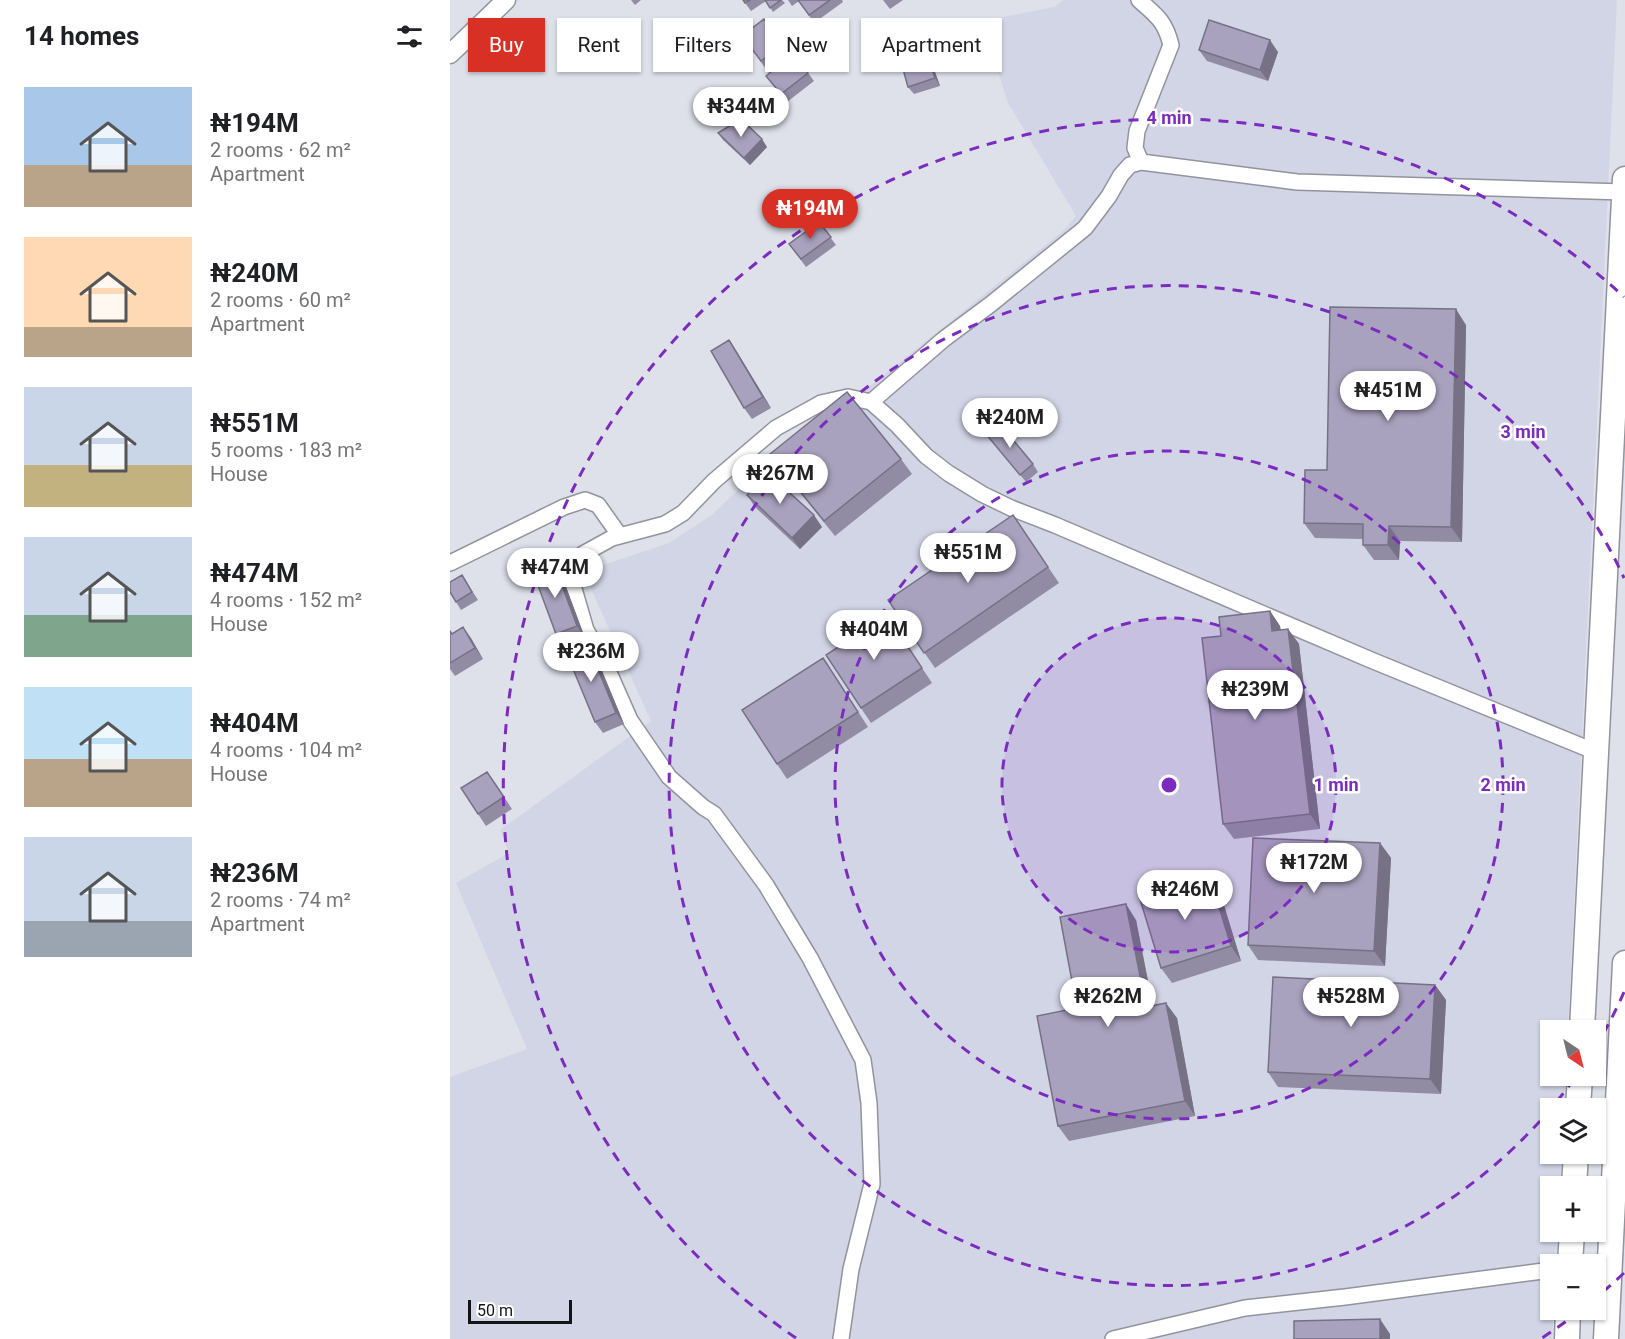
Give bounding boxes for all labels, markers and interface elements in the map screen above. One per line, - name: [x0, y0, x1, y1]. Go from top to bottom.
- chip: Buy: [468, 18, 545, 72]
- chip: Rent: [557, 18, 641, 72]
- chip: Filters: [653, 18, 753, 72]
- chip: New: [765, 18, 849, 72]
- chip: Apartment: [861, 18, 1002, 72]
- icon: filters: [393, 20, 426, 53]
- text: 14 homes: [24, 21, 139, 51]
- pin: ₦344M: [699, 87, 783, 138]
- text: ₦344M: [707, 94, 775, 118]
- text: 4 min: [1146, 107, 1192, 128]
- text: ₦194M: [210, 108, 299, 138]
- icon: home: [72, 111, 144, 183]
- text: 2 rooms · 62 m²: [210, 138, 351, 162]
- text: Apartment: [210, 162, 305, 186]
- pin: ₦194M: [768, 189, 852, 240]
- text: ₦194M: [776, 196, 844, 220]
- text: ₦240M: [210, 258, 299, 288]
- icon: home: [72, 261, 144, 333]
- text: 2 rooms · 60 m²: [210, 288, 351, 312]
- text: Apartment: [210, 312, 305, 336]
- pin: ₦451M: [1346, 371, 1430, 422]
- text: ₦451M: [1354, 378, 1422, 402]
- pin: ₦240M: [968, 398, 1052, 449]
- text: ₦240M: [976, 405, 1044, 429]
- text: ₦551M: [210, 408, 299, 438]
- icon: home: [72, 411, 144, 483]
- text: 3 min: [1500, 421, 1546, 442]
- text: 5 rooms · 183 m²: [210, 438, 362, 462]
- pin: ₦267M: [738, 454, 822, 505]
- text: ₦267M: [746, 461, 814, 485]
- text: House: [210, 462, 268, 486]
- pin: ₦551M: [926, 533, 1010, 584]
- text: ₦551M: [934, 540, 1002, 564]
- pin: ₦474M: [513, 548, 597, 599]
- text: ₦474M: [521, 555, 589, 579]
- text: ₦474M: [210, 558, 299, 588]
- icon: home: [72, 561, 144, 633]
- text: 4 rooms · 152 m²: [210, 588, 362, 612]
- pin: ₦404M: [832, 610, 916, 661]
- text: House: [210, 612, 268, 636]
- text: ₦404M: [840, 617, 908, 641]
- pin: ₦236M: [549, 632, 633, 683]
- text: ₦236M: [557, 639, 625, 663]
- pin: ₦239M: [1213, 670, 1297, 721]
- text: ₦239M: [1221, 677, 1289, 701]
- text: ₦404M: [210, 708, 299, 738]
- icon: home: [72, 711, 144, 783]
- text: 4 rooms · 104 m²: [210, 738, 362, 762]
- text: House: [210, 762, 268, 786]
- text: 1 min: [1313, 774, 1359, 795]
- text: 2 min: [1480, 774, 1526, 795]
- centre of rings: [1159, 775, 1179, 795]
- pin: ₦172M: [1272, 843, 1356, 894]
- text: ₦172M: [1280, 850, 1348, 874]
- text: ₦236M: [210, 858, 299, 888]
- icon: home: [72, 861, 144, 933]
- pin: ₦246M: [1143, 870, 1227, 921]
- text: ₦246M: [1151, 877, 1219, 901]
- text: 2 rooms · 74 m²: [210, 888, 351, 912]
- text: Apartment: [210, 912, 305, 936]
- pin: ₦262M: [1066, 977, 1150, 1028]
- pin: ₦528M: [1309, 977, 1393, 1028]
- text: ₦262M: [1074, 984, 1142, 1008]
- text: ₦528M: [1317, 984, 1385, 1008]
- north arrow: [1540, 1020, 1606, 1086]
- map controls: [1540, 1020, 1606, 1320]
- button: layers: [1540, 1098, 1606, 1164]
- button: +: [1540, 1176, 1606, 1242]
- button: −: [1540, 1254, 1606, 1320]
- scale bar: [468, 1297, 572, 1324]
- text: 50 m: [477, 1301, 513, 1320]

